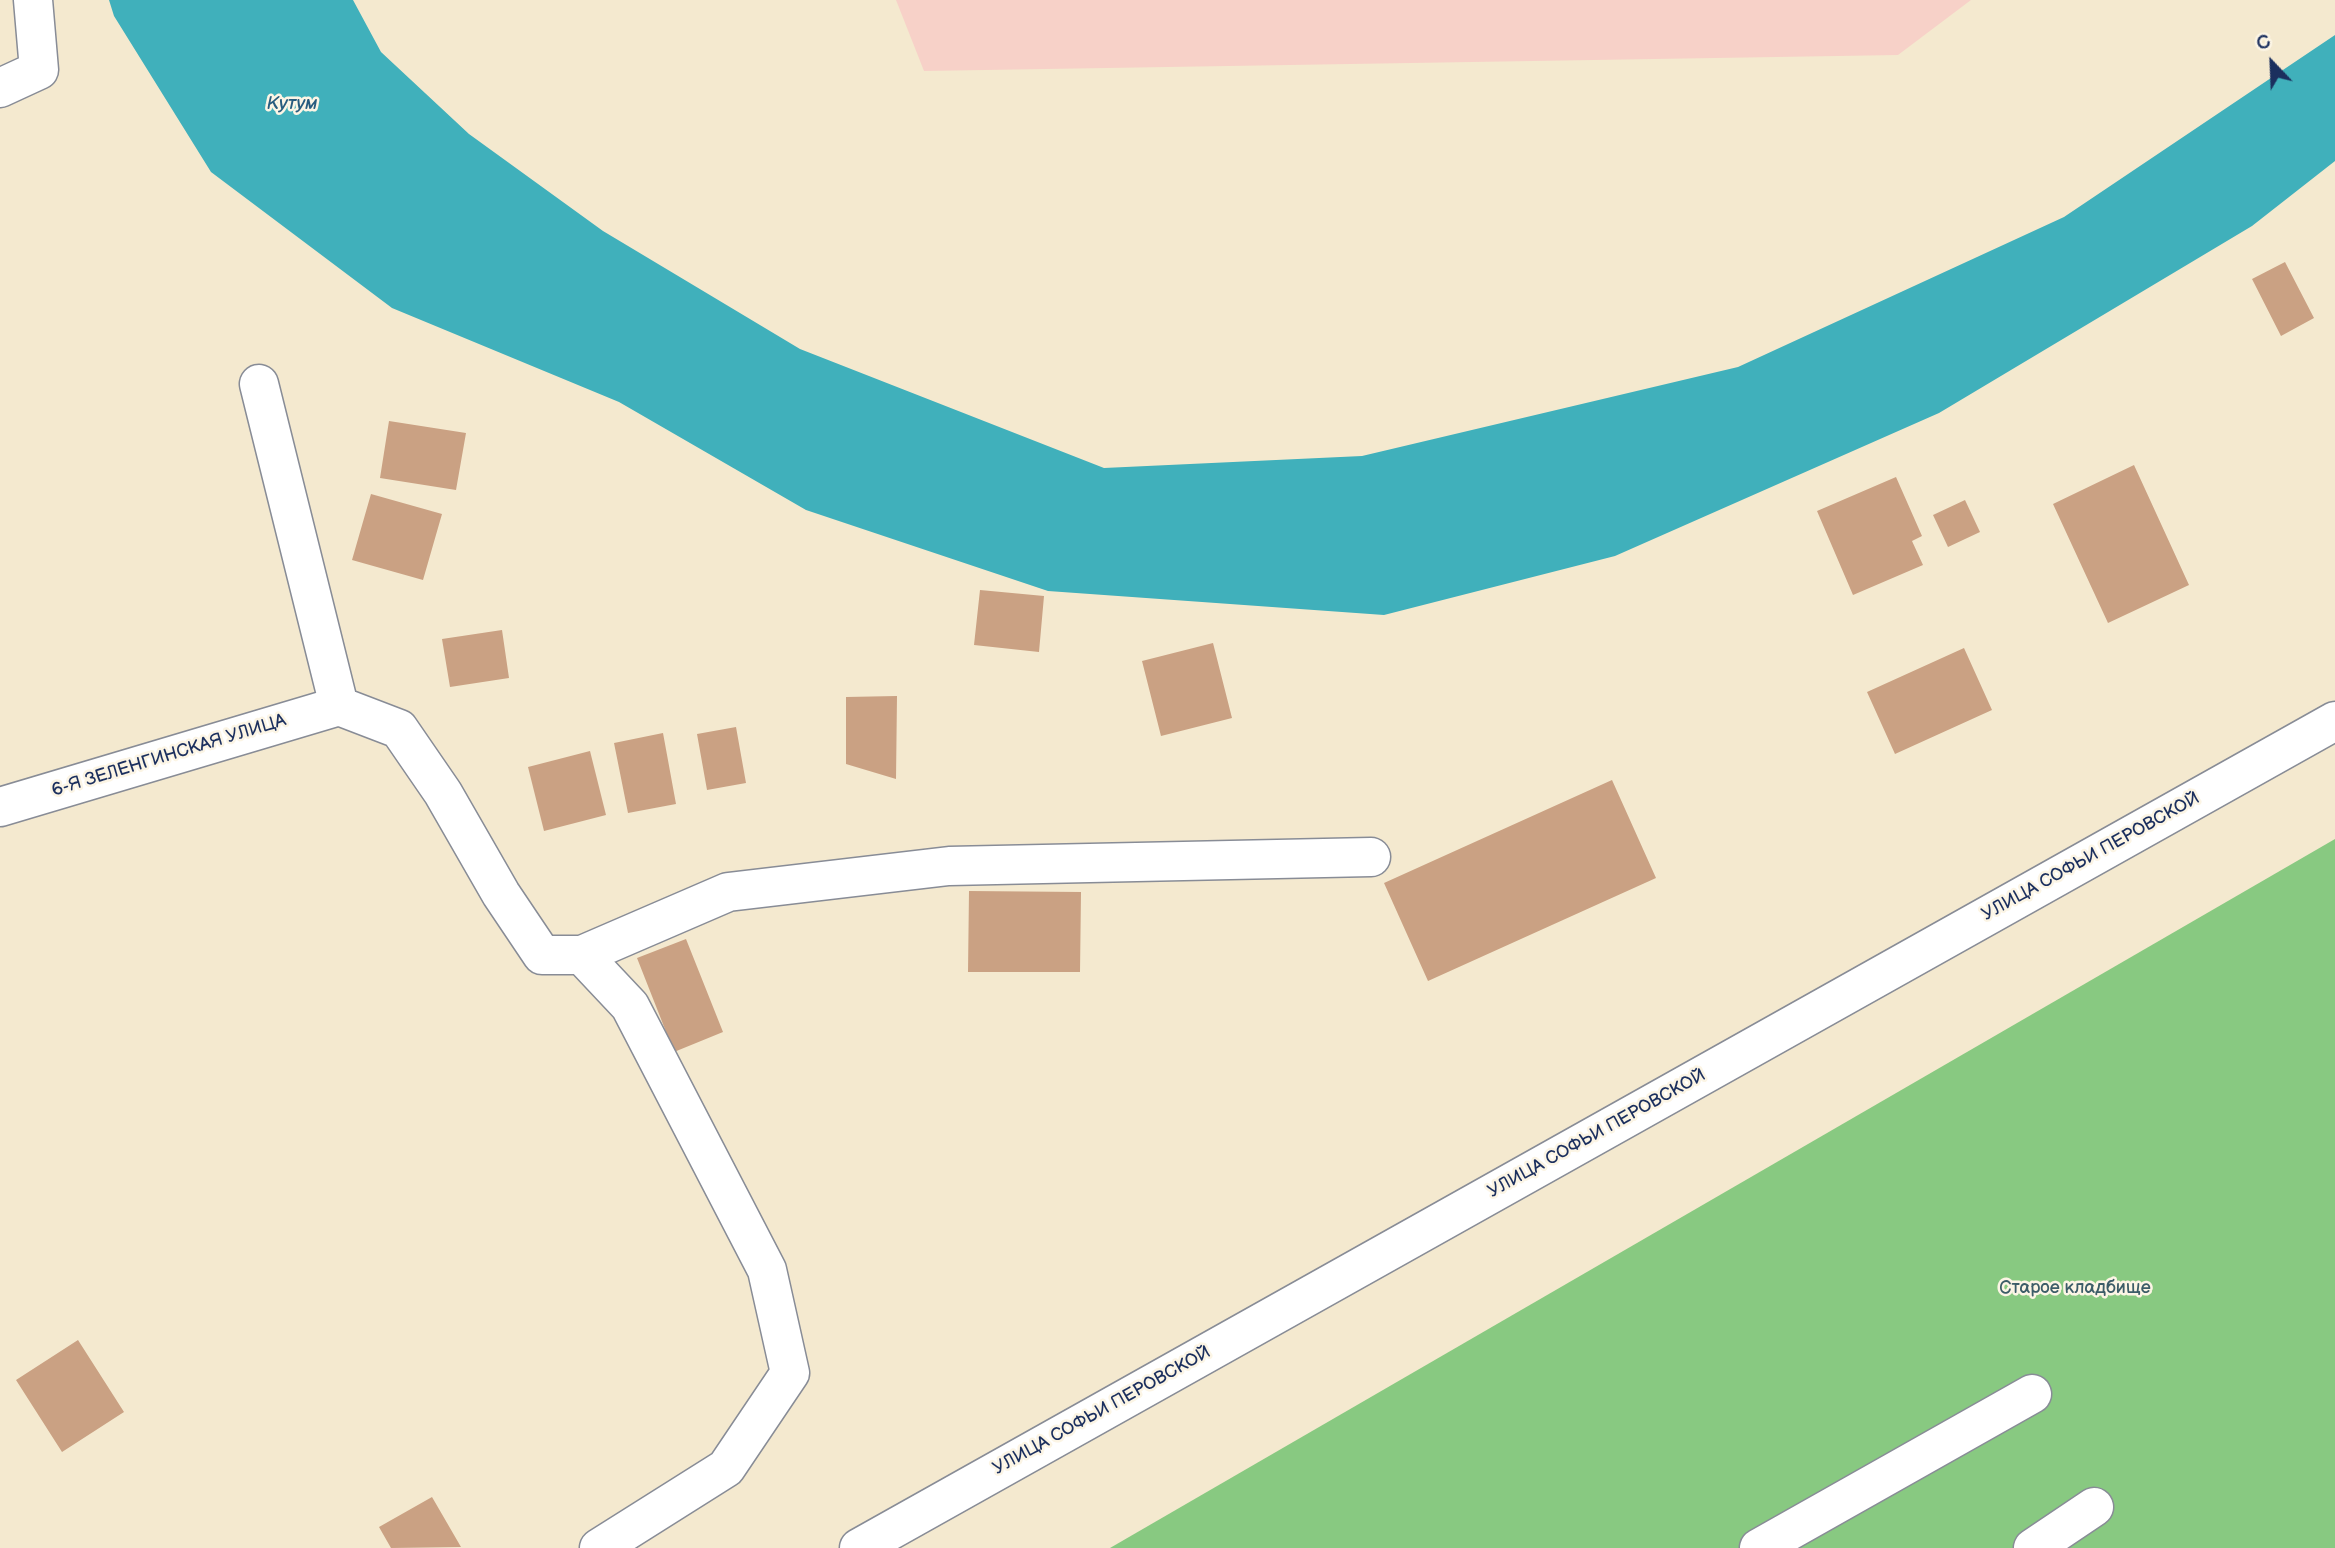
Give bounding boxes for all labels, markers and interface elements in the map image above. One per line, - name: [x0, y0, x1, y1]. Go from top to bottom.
- north arrow: [2237, 28, 2307, 98]
- text: С: [2253, 30, 2274, 56]
- water label: Кутум: [266, 93, 318, 115]
- street label: 6-Я ЗЕЛЕНГИНСКАЯ УЛИЦА: [49, 710, 289, 802]
- street label: УЛИЦА СОФЬИ ПЕРОВСКОЙ: [1978, 788, 2204, 926]
- street label: УЛИЦА СОФЬИ ПЕРОВСКОЙ: [1484, 1065, 1710, 1203]
- park label: Старое кладбище: [1999, 1277, 2151, 1299]
- street label: УЛИЦА СОФЬИ ПЕРОВСКОЙ: [989, 1342, 1215, 1480]

